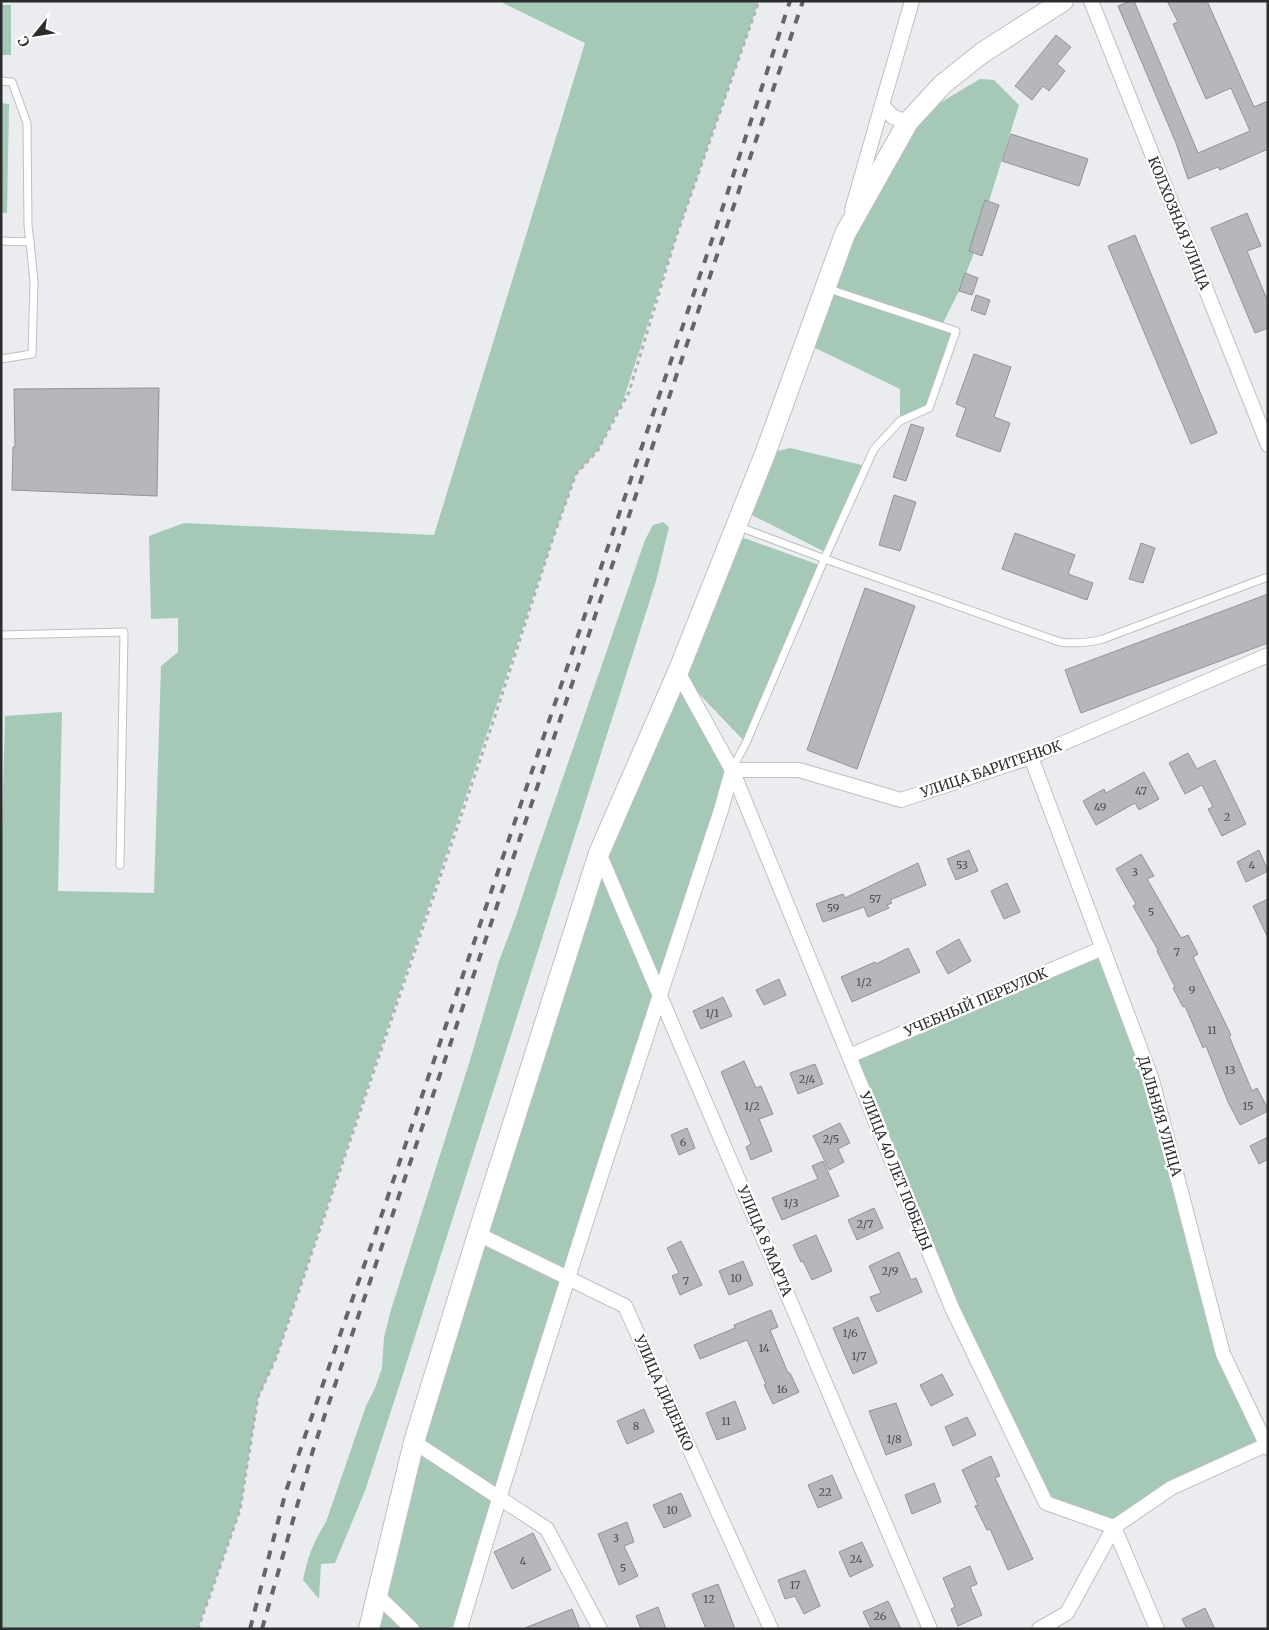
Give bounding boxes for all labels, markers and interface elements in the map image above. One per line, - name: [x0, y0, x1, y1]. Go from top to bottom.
- north arrow: [10, 10, 60, 60]
- text: С: [14, 33, 34, 50]
- street label: КОЛХОЗНАЯ УЛИЦА: [1144, 154, 1214, 292]
- street label: УЛИЦА БАРИТЕНЮК: [917, 736, 1064, 802]
- house number: 47: [1135, 784, 1147, 798]
- house number: 49: [1094, 800, 1107, 814]
- house number: 2: [1224, 810, 1230, 824]
- house number: 53: [956, 858, 968, 872]
- house number: 4: [1249, 858, 1256, 872]
- house number: 3: [1132, 865, 1138, 879]
- house number: 57: [869, 892, 881, 906]
- house number: 59: [827, 901, 840, 915]
- house number: 5: [1148, 905, 1154, 919]
- house number: 7: [1174, 945, 1180, 959]
- street label: УЧЕБНЫЙ ПЕРЕУЛОК: [901, 964, 1050, 1041]
- house number: 1/2: [856, 975, 872, 989]
- house number: 9: [1189, 983, 1196, 997]
- house number: 1/1: [705, 1006, 719, 1020]
- house number: 11: [1207, 1023, 1217, 1037]
- street label: ДАЛЬНЯЯ УЛИЦА: [1134, 1054, 1186, 1178]
- house number: 13: [1225, 1063, 1235, 1077]
- house number: 2/4: [799, 1072, 815, 1086]
- street label: УЛИЦА 40 ЛЕТ ПОБЕДЫ: [855, 1088, 936, 1253]
- house number: 1/2: [744, 1099, 760, 1113]
- house number: 15: [1242, 1099, 1254, 1113]
- house number: 2/5: [823, 1132, 839, 1146]
- house number: 6: [680, 1135, 687, 1149]
- street label: УЛИЦА 8 МАРТА: [733, 1182, 796, 1299]
- house number: 1/3: [783, 1196, 799, 1210]
- house number: 2/7: [857, 1217, 873, 1231]
- house number: 2/9: [881, 1264, 899, 1278]
- house number: 10: [730, 1271, 742, 1285]
- house number: 7: [683, 1274, 689, 1288]
- house number: 1/6: [842, 1326, 858, 1340]
- street label: УЛИЦА ДИДЕНКО: [630, 1331, 698, 1454]
- house number: 14: [758, 1341, 770, 1355]
- house number: 1/7: [851, 1349, 867, 1363]
- house number: 16: [776, 1382, 788, 1396]
- house number: 11: [721, 1414, 731, 1428]
- house number: 8: [633, 1419, 640, 1433]
- house number: 1/8: [886, 1432, 902, 1446]
- house number: 22: [819, 1485, 831, 1499]
- house number: 10: [666, 1503, 678, 1517]
- house number: 3: [613, 1531, 619, 1545]
- house number: 24: [850, 1552, 863, 1566]
- house number: 4: [520, 1554, 527, 1568]
- house number: 5: [620, 1561, 626, 1575]
- house number: 17: [790, 1578, 800, 1592]
- house number: 12: [703, 1592, 715, 1606]
- house number: 26: [874, 1609, 887, 1623]

